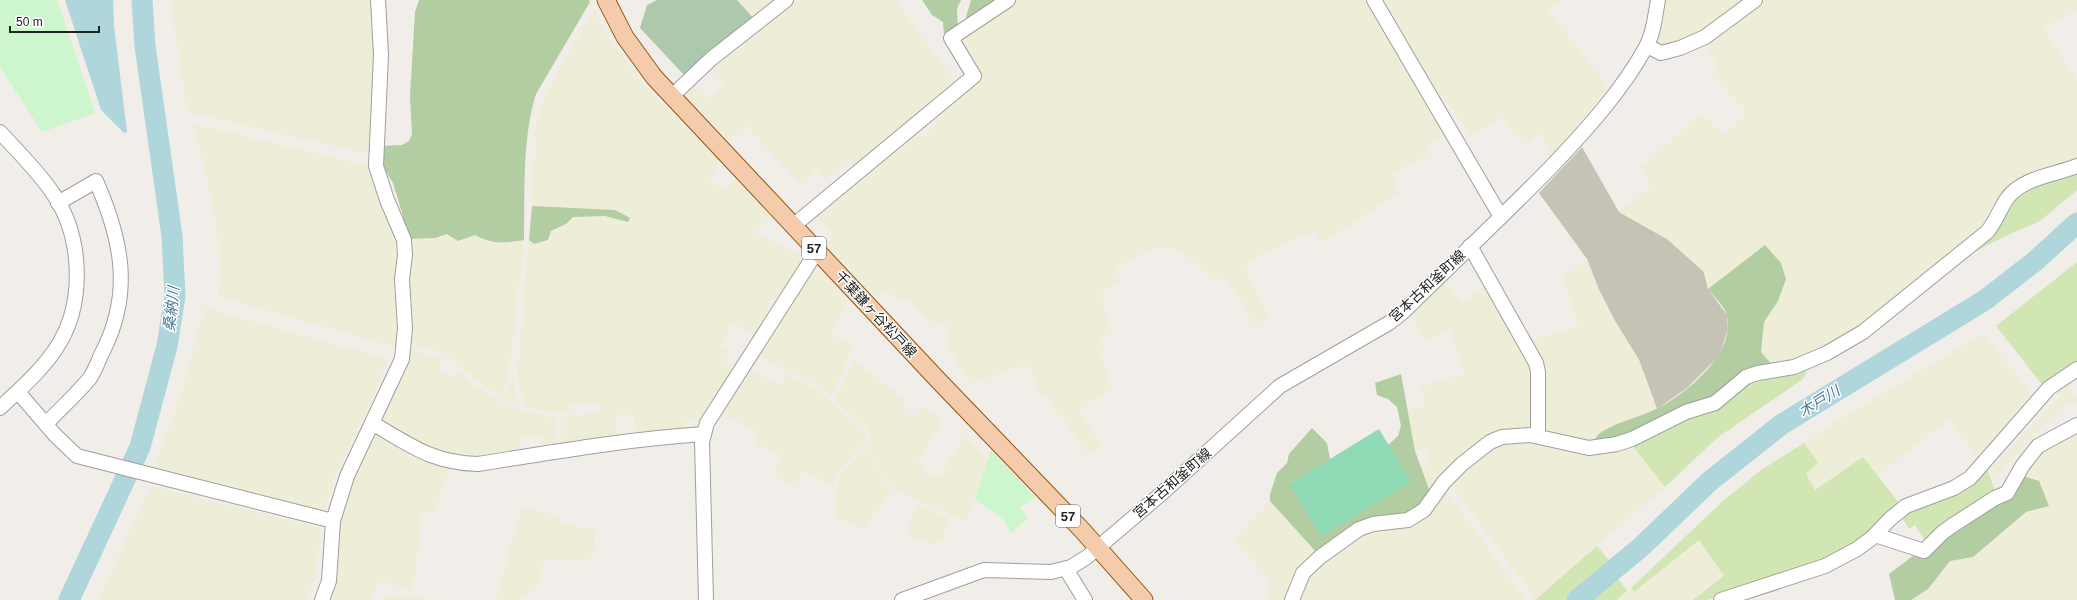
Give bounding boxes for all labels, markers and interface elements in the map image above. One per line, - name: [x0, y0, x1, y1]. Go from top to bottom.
- scale bar: [10, 8, 99, 34]
- text: 50 m: [16, 15, 43, 29]
- road number: 57: [802, 237, 826, 259]
- street label: 宮本古和釜町線: [1386, 247, 1468, 325]
- street label: 千葉鎌ヶ谷松戸線: [832, 268, 920, 360]
- water label: 桑納川: [160, 284, 182, 332]
- water label: 木戸川: [1795, 381, 1844, 420]
- street label: 宮本古和釜町線: [1130, 445, 1214, 521]
- road number: 57: [1056, 505, 1080, 527]

